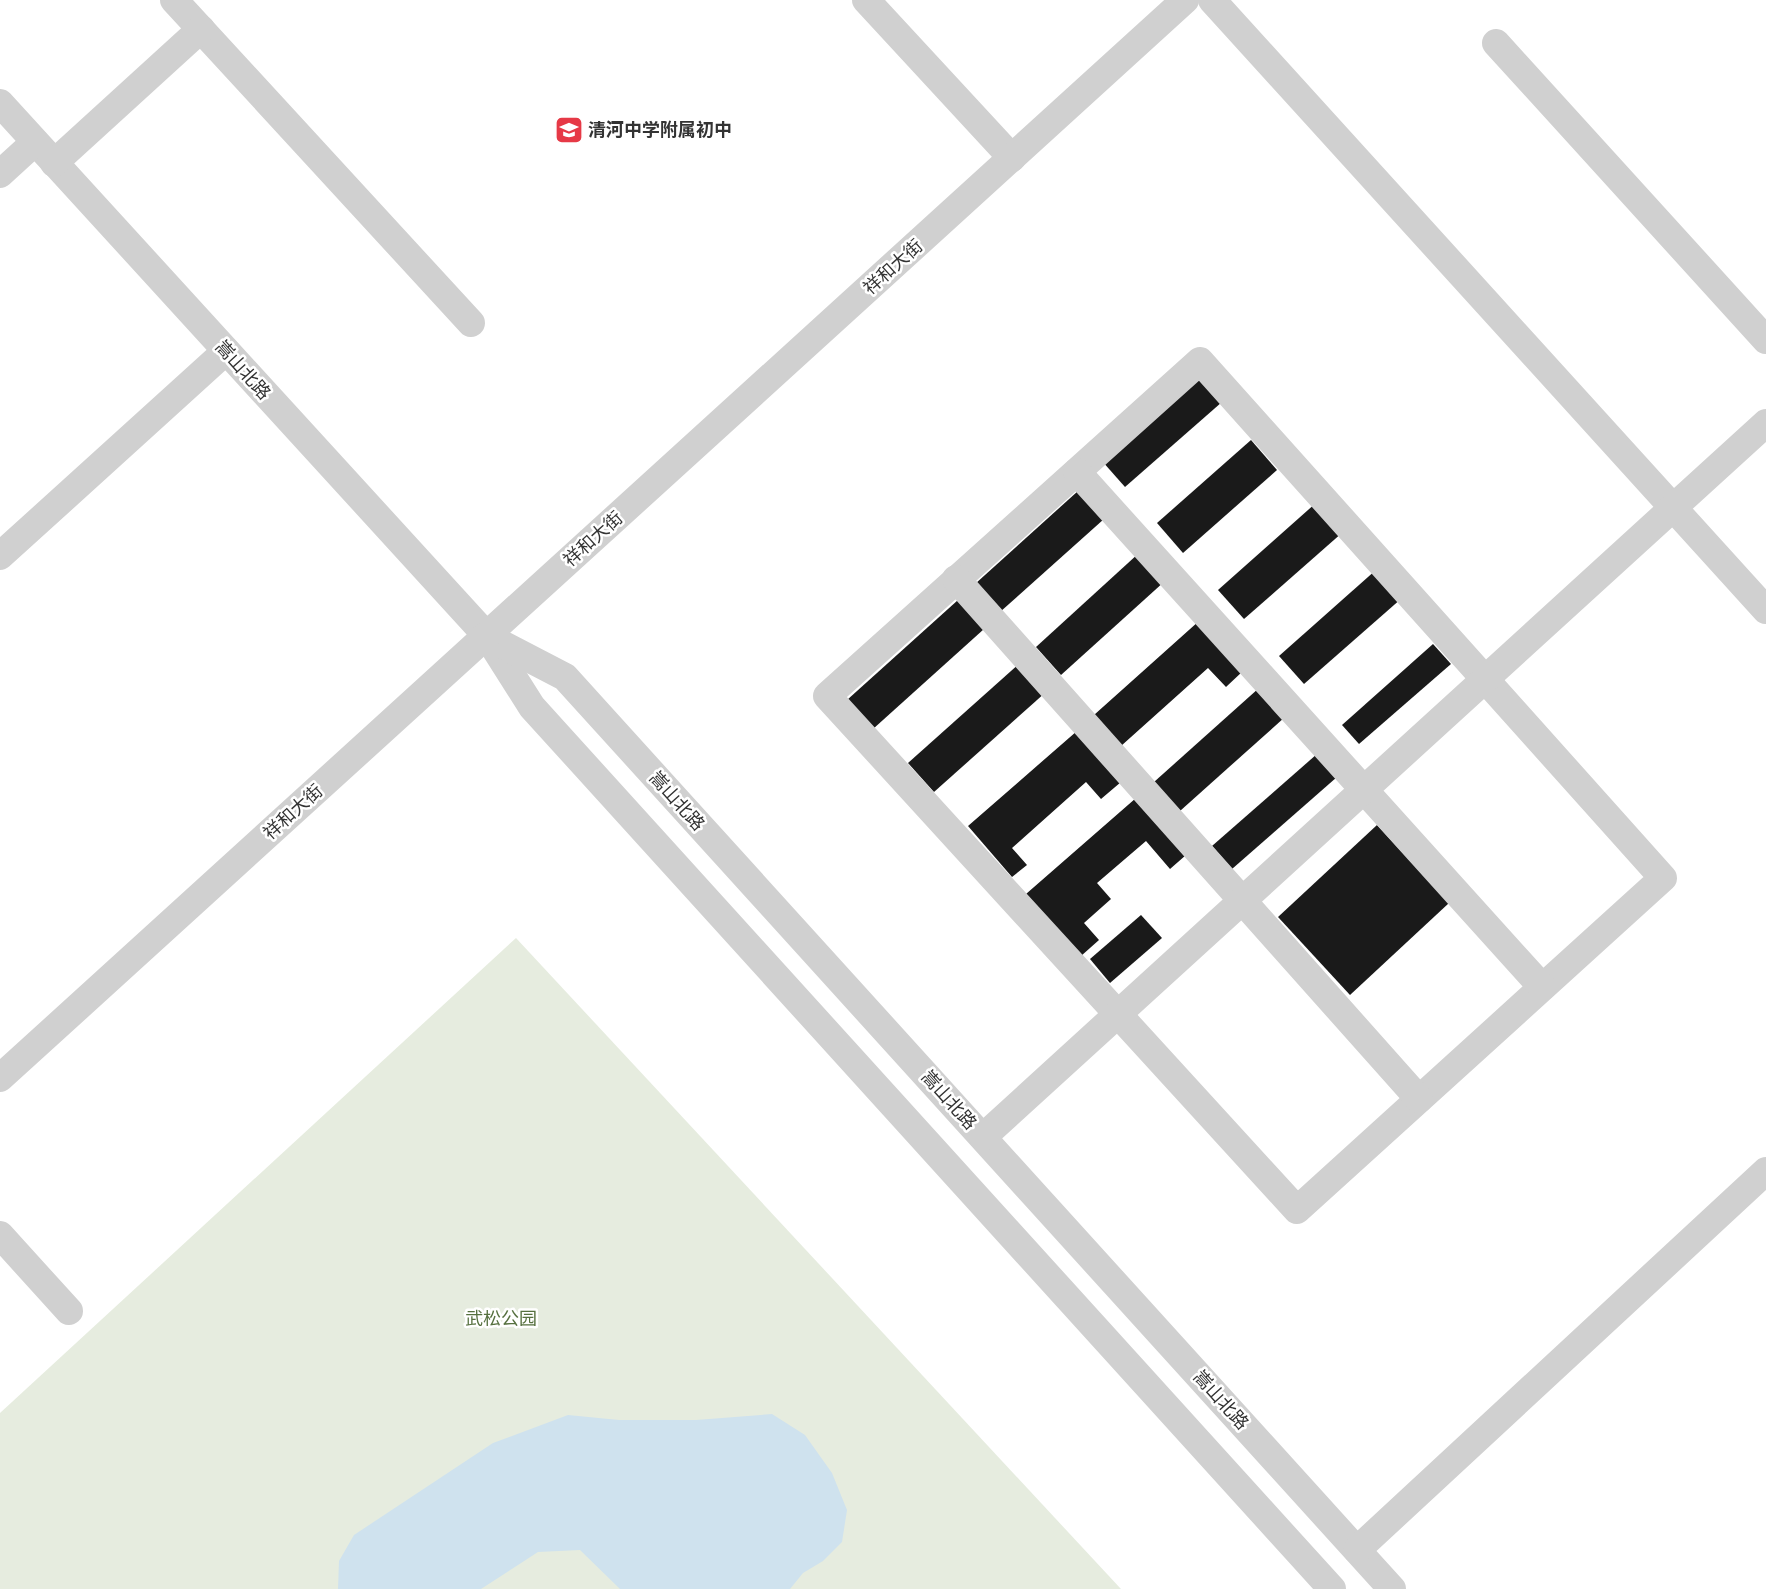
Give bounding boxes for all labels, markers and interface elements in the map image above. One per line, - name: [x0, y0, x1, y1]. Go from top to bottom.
- school or university icon: 清河中学附属初中: [554, 115, 584, 145]
- place label: 清河中学附属初中: [588, 119, 732, 141]
- street label: 祥和大街: [859, 235, 927, 299]
- street label: 嵩山北路: [211, 336, 275, 404]
- street label: 祥和大街: [559, 507, 627, 571]
- street label: 嵩山北路: [645, 767, 709, 835]
- street label: 祥和大街: [259, 780, 327, 844]
- street label: 嵩山北路: [917, 1066, 981, 1134]
- park label: 武松公园: [465, 1308, 537, 1330]
- street label: 嵩山北路: [1189, 1366, 1253, 1434]

